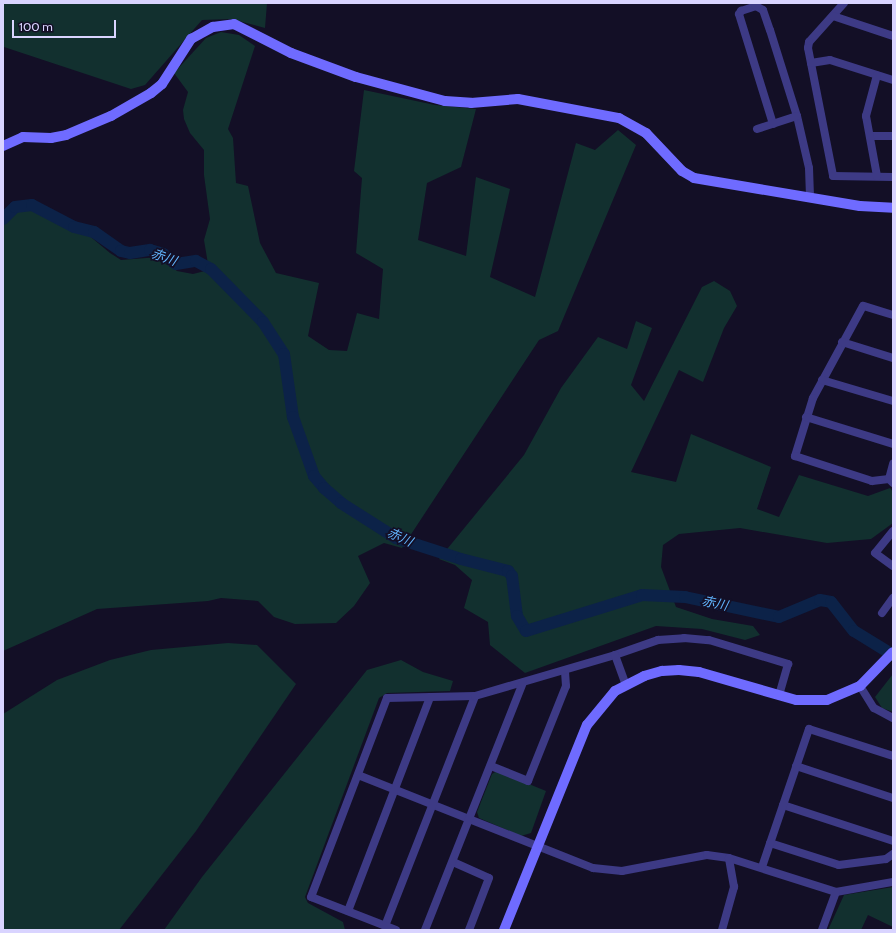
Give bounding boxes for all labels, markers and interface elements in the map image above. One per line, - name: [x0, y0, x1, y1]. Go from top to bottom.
- scale bar: [14, 12, 118, 38]
- text: 100 m: [19, 19, 53, 34]
- water label: 赤川: [149, 245, 179, 269]
- water label: 赤川: [385, 525, 415, 549]
- water label: 赤川: [701, 593, 729, 613]

